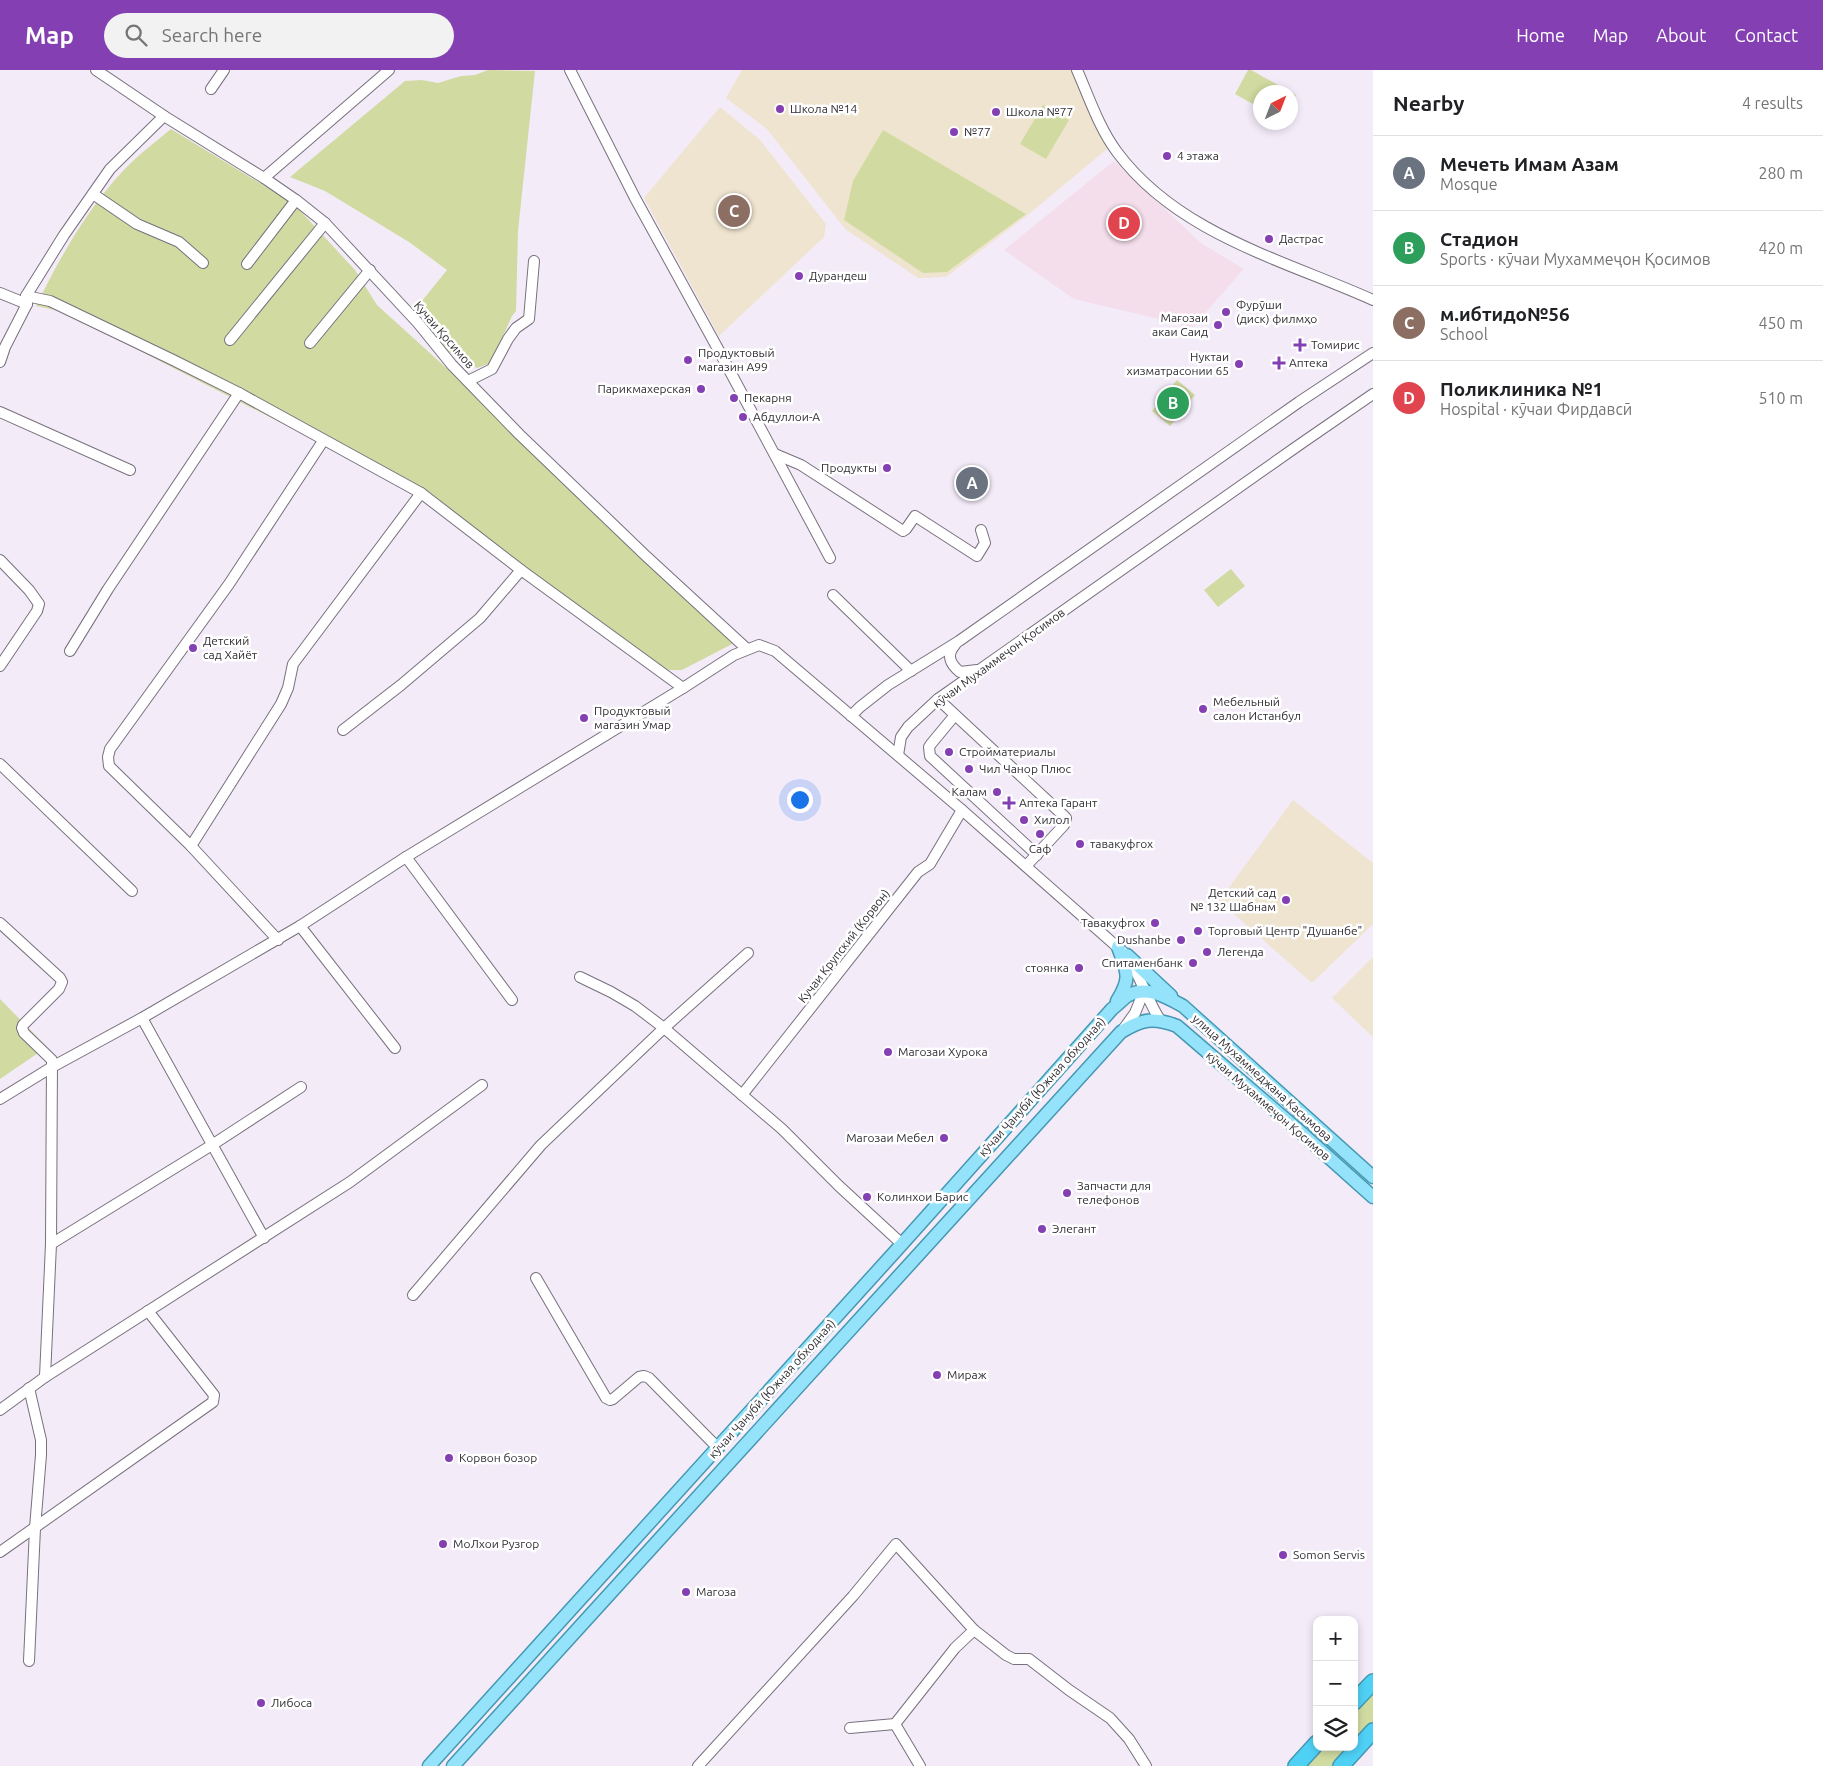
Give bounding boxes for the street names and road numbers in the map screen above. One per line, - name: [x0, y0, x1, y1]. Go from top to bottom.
- street label: Кучаи Қосимов: [412, 298, 477, 371]
- street label: кӯчаи Мухаммеҷон Қосимов: [930, 605, 1067, 710]
- street label: Кучаи Крупский (Корвон): [795, 886, 893, 1006]
- street label: улица Мухаммеджана Касымова: [1190, 1012, 1335, 1144]
- street label: кӯчаи Ҷанубӣ (Южная обходная): [976, 1015, 1108, 1159]
- street label: кӯчаи Мухаммеҷон Қосимов: [1204, 1048, 1333, 1163]
- street label: кӯчаи Ҷанубӣ (Южная обходная): [706, 1317, 838, 1461]

